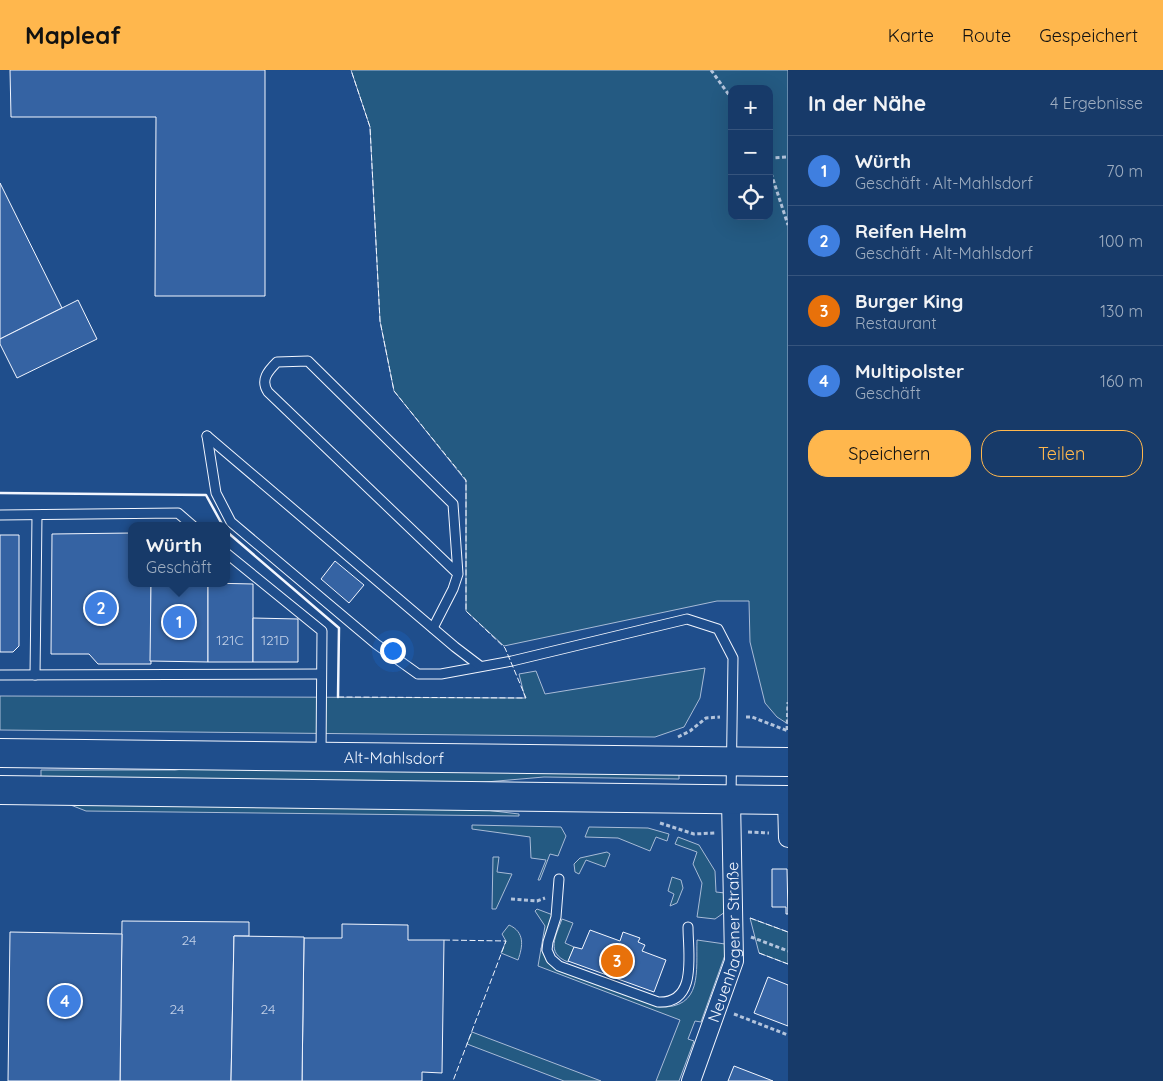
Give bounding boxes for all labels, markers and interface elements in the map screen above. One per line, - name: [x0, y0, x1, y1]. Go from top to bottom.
- text: Mapleaf: [25, 20, 121, 50]
- text: Karte: [888, 24, 934, 47]
- text: Route: [962, 24, 1011, 47]
- text: Gespeichert: [1039, 24, 1138, 47]
- map controls: [728, 85, 773, 220]
- button: +: [728, 85, 773, 130]
- text: In der Nähe: [808, 90, 926, 116]
- text: 4 Ergebnisse: [1050, 93, 1143, 113]
- button: −: [728, 130, 773, 175]
- text: Würth: [855, 149, 911, 173]
- text: 1: [821, 161, 827, 181]
- text: 70 m: [1106, 161, 1143, 181]
- text: Geschäft · Alt-Mahlsdorf: [855, 173, 1033, 193]
- button: locate: [728, 175, 773, 220]
- text: Reifen Helm: [855, 219, 967, 243]
- text: 2: [819, 231, 829, 251]
- text: 100 m: [1099, 231, 1143, 251]
- text: Geschäft · Alt-Mahlsdorf: [855, 243, 1033, 263]
- text: Burger King: [855, 289, 963, 313]
- text: 3: [820, 301, 828, 321]
- text: 130 m: [1100, 301, 1143, 321]
- text: Restaurant: [855, 313, 937, 333]
- text: Multipolster: [855, 359, 964, 383]
- text: 4: [819, 371, 829, 391]
- text: 160 m: [1100, 371, 1143, 391]
- text: Geschäft: [855, 383, 921, 403]
- button: Speichern: [808, 430, 971, 477]
- button: Teilen: [981, 430, 1143, 477]
- popup: [128, 522, 230, 587]
- text: Würth: [146, 533, 202, 557]
- text: Geschäft: [146, 557, 212, 577]
- pin: 2: [85, 589, 117, 627]
- pin: 1: [163, 603, 195, 641]
- house number: 121C: [216, 631, 244, 649]
- house number: 121D: [261, 631, 289, 649]
- your location: [380, 638, 406, 664]
- street label: Alt-Mahlsdorf: [344, 747, 444, 768]
- street label: Neuenhagener Straße: [703, 862, 744, 1025]
- house number: 24: [182, 931, 196, 949]
- pin: 3: [601, 942, 633, 980]
- pin: 4: [49, 982, 81, 1020]
- house number: 24: [170, 1000, 184, 1018]
- house number: 24: [261, 1000, 275, 1018]

